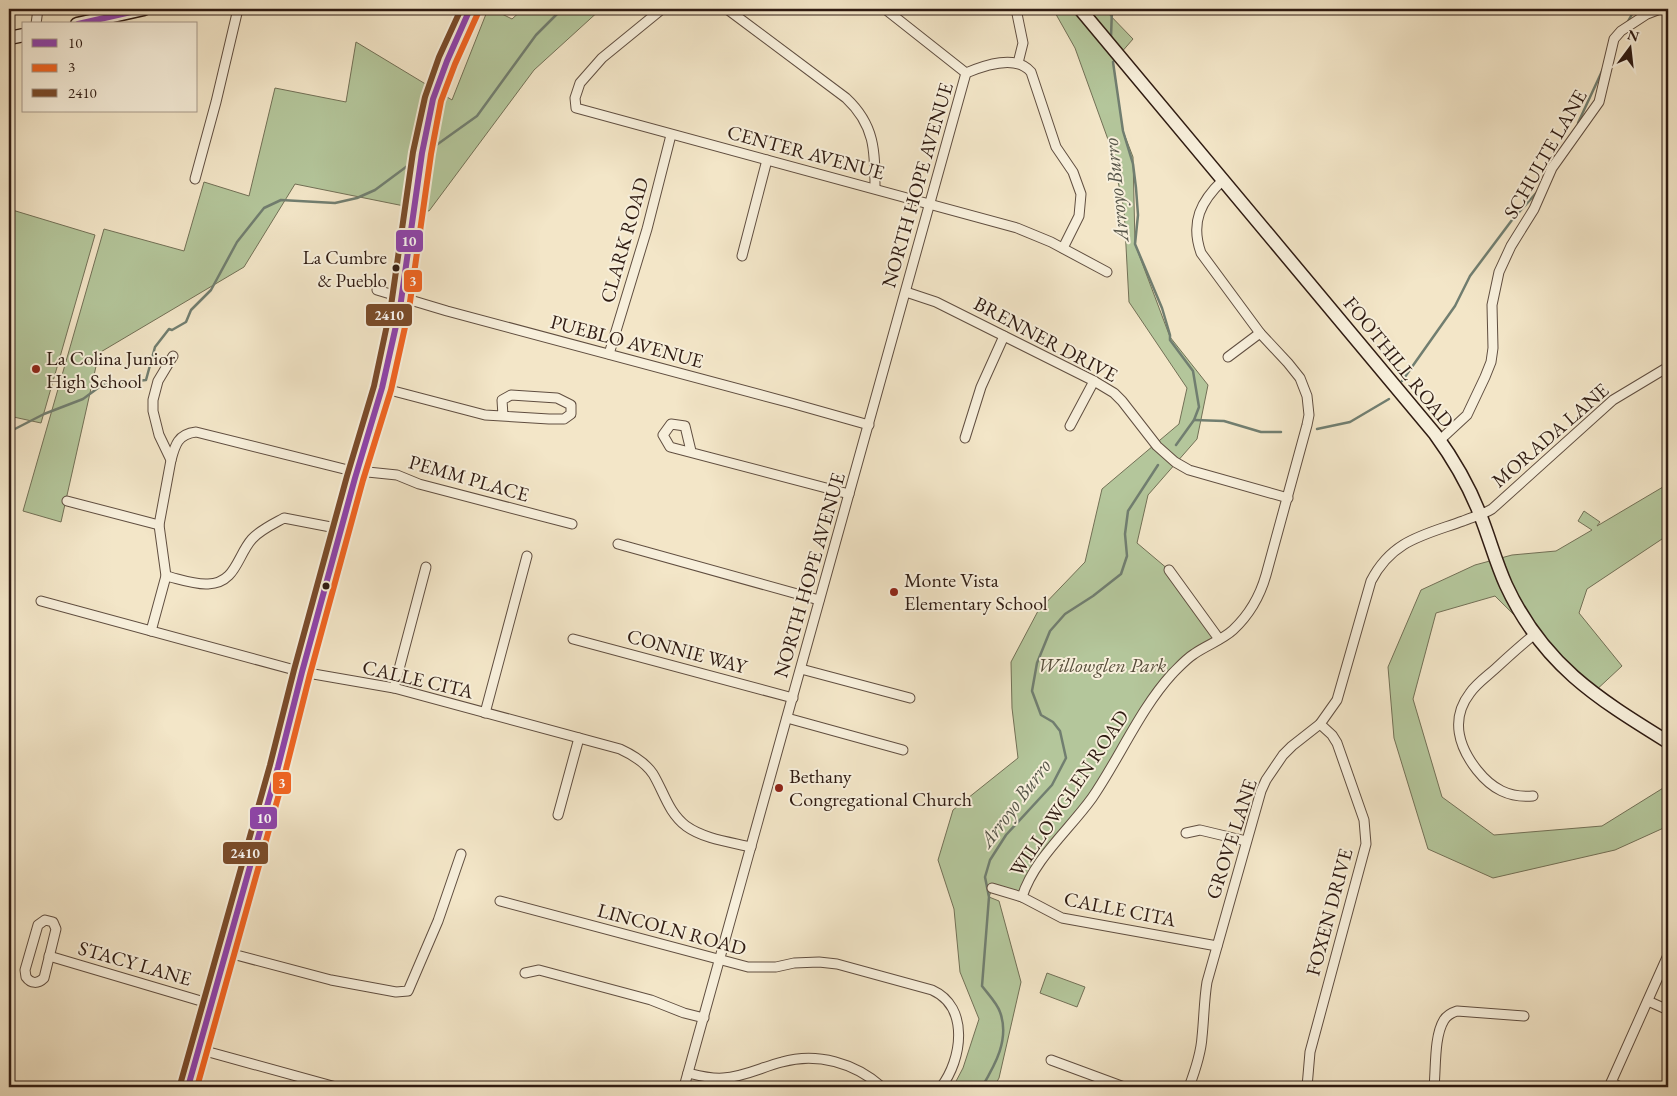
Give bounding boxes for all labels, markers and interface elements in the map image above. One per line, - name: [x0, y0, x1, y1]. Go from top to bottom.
- legend: [22, 22, 198, 112]
- north arrow: [1604, 22, 1654, 72]
- text: N: [1626, 25, 1642, 46]
- text: 10: [68, 33, 82, 52]
- text: 3: [68, 57, 75, 76]
- street label: NORTH HOPE AVENUE: [875, 79, 959, 291]
- text: 2410: [68, 83, 97, 102]
- street label: SCHULTE LANE: [1497, 85, 1593, 223]
- street label: CENTER AVENUE: [724, 118, 888, 186]
- water label: Arroyo Burro: [1097, 137, 1135, 245]
- street label: CLARK ROAD: [594, 174, 654, 306]
- line badge: 10: [395, 229, 424, 253]
- text: 10: [402, 232, 417, 250]
- place label: La Cumbre & Pueblo: [303, 245, 387, 293]
- marker: La Cumbre & Pueblo: [391, 263, 401, 273]
- line badge: 3: [403, 269, 423, 293]
- text: 3: [409, 272, 417, 290]
- street label: BRENNER DRIVE: [970, 290, 1122, 388]
- street label: FOOTHILL ROAD: [1338, 291, 1460, 433]
- line badge: 2410: [365, 303, 413, 327]
- text: 2410: [374, 306, 404, 324]
- street label: PUEBLO AVENUE: [548, 308, 706, 374]
- place label: La Colina Junior High School: [46, 345, 175, 394]
- marker: La Colina Junior High School: [30, 363, 42, 375]
- street label: MORADA LANE: [1486, 377, 1614, 493]
- street label: PEMM PLACE: [406, 448, 532, 508]
- street label: NORTH HOPE AVENUE: [767, 469, 851, 681]
- place label: Monte Vista Elementary School: [904, 567, 1048, 616]
- unlabelled marker: [321, 581, 331, 591]
- marker: Monte Vista Elementary School: [888, 586, 900, 598]
- street label: CONNIE WAY: [624, 623, 751, 680]
- park label: Willowglen Park: [1038, 652, 1166, 678]
- street label: CALLE CITA: [360, 654, 476, 704]
- street label: WILLOWGLEN ROAD: [1003, 705, 1135, 881]
- water label: Arroyo Burro: [971, 753, 1057, 854]
- place label: Bethany Congregational Church: [789, 763, 972, 812]
- line badge: 3: [272, 771, 292, 795]
- text: 3: [278, 774, 286, 792]
- street label: GROVE LANE: [1199, 776, 1263, 902]
- marker: Bethany Congregational Church: [773, 782, 785, 794]
- line badge: 10: [249, 806, 278, 830]
- text: 10: [257, 809, 272, 827]
- line badge: 2410: [222, 841, 269, 865]
- text: 2410: [230, 844, 260, 862]
- street label: FOXEN DRIVE: [1300, 845, 1358, 979]
- street label: CALLE CITA: [1062, 885, 1178, 933]
- street label: LINCOLN ROAD: [595, 897, 749, 961]
- street label: STACY LANE: [75, 934, 195, 992]

